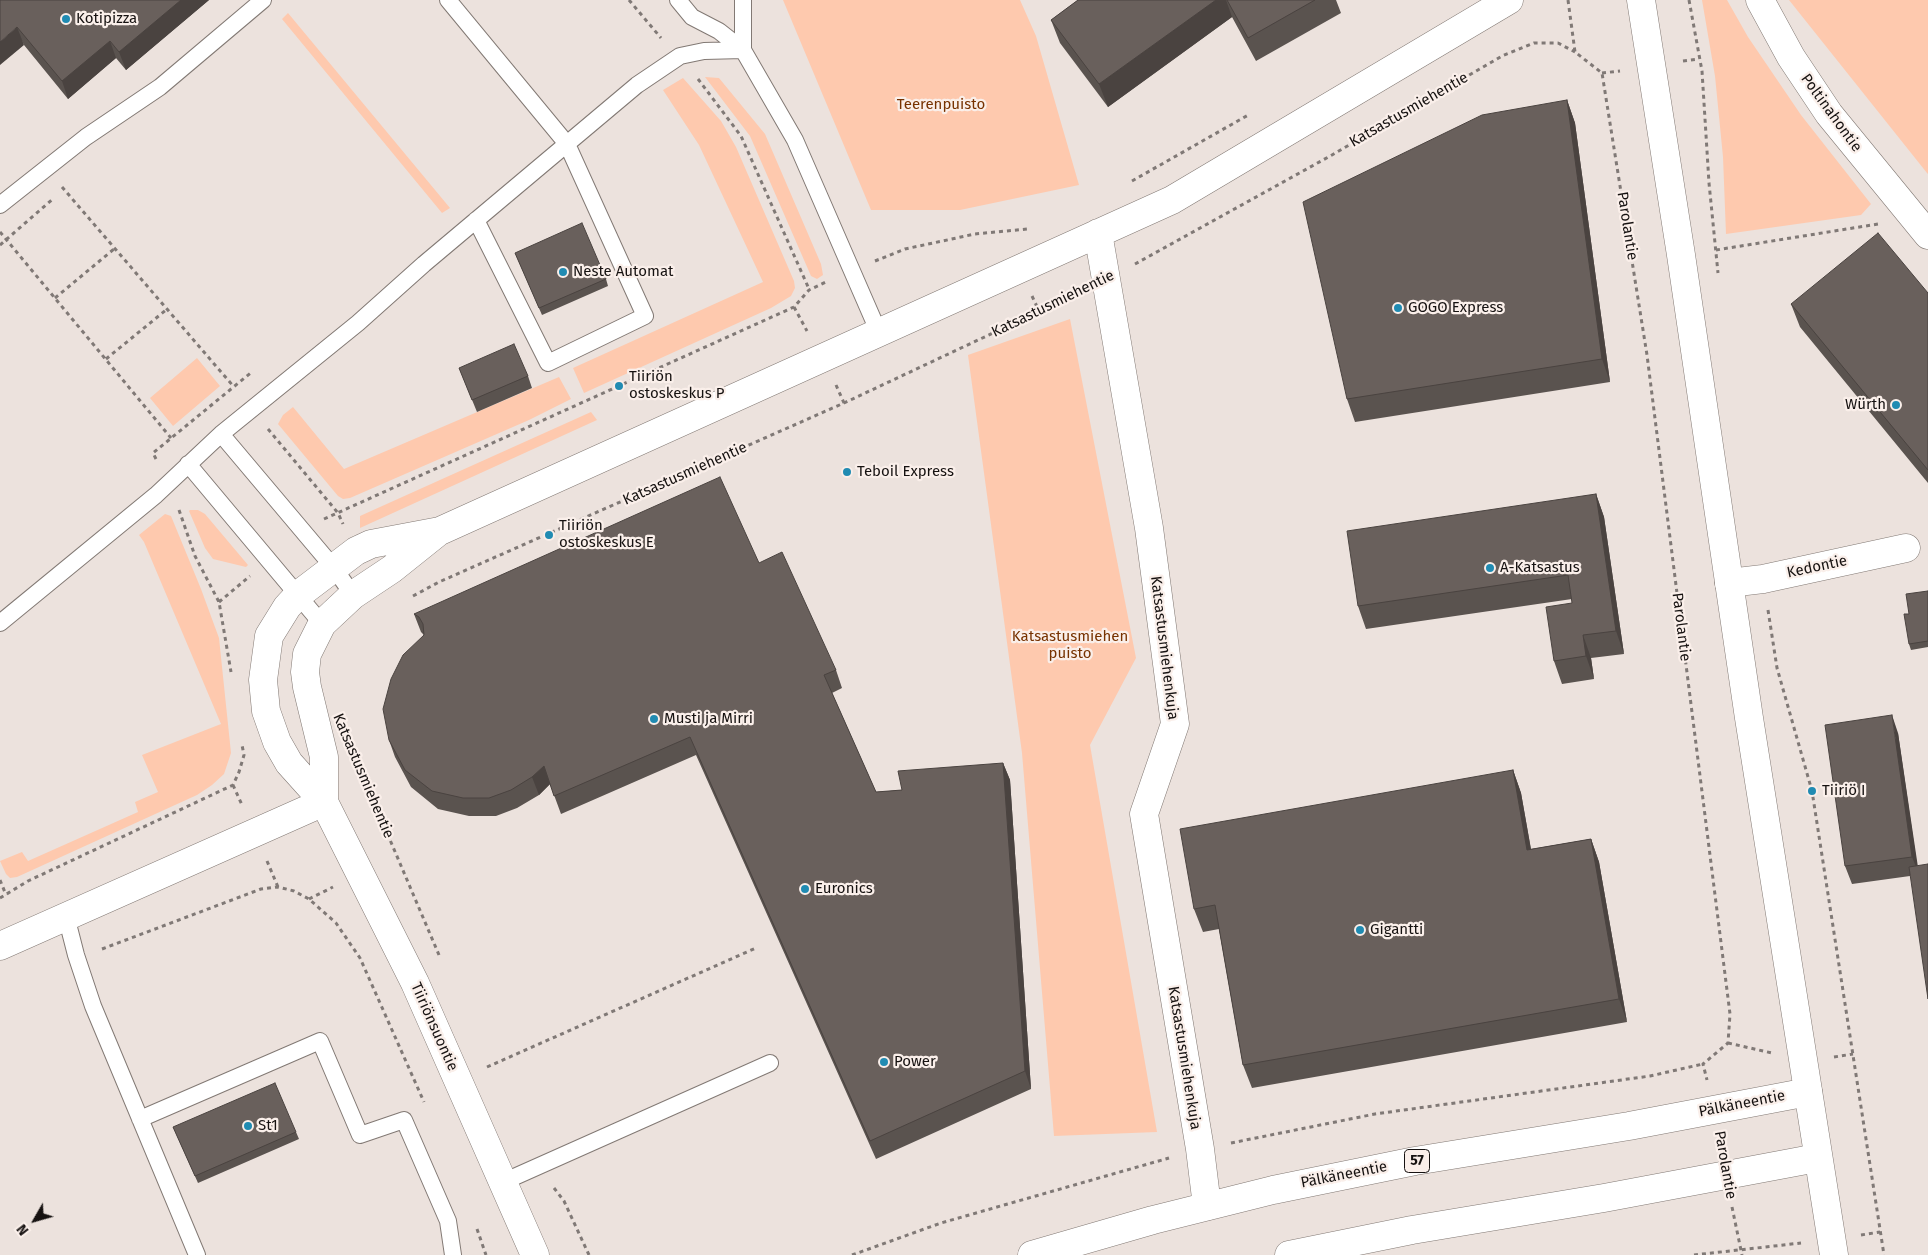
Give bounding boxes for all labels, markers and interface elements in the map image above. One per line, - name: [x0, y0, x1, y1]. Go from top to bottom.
- place label: Kotipizza: [76, 10, 137, 28]
- marker: Kotipizza: [60, 13, 72, 25]
- street label: Katsastusmiehentie: [1346, 69, 1472, 151]
- street label: Poltinahontie: [1797, 70, 1865, 156]
- park label: Teerenpuisto: [897, 96, 985, 114]
- street label: Parolantie: [1613, 190, 1641, 262]
- place label: Neste Automat: [573, 263, 673, 281]
- marker: Neste Automat: [557, 266, 569, 278]
- street label: Katsastusmiehentie: [989, 267, 1117, 341]
- place label: GOGO Express: [1408, 299, 1503, 317]
- marker: GOGO Express: [1392, 302, 1404, 314]
- place label: Tiiriön ostoskeskus P: [629, 368, 724, 403]
- marker: Tiiriön ostoskeskus P: [613, 380, 625, 392]
- place label: Würth: [1845, 396, 1886, 414]
- marker: Würth: [1890, 399, 1902, 411]
- street label: Katsastusmiehentie: [620, 438, 750, 510]
- place label: Teboil Express: [857, 463, 954, 481]
- marker: Teboil Express: [841, 466, 853, 478]
- place label: Tiiriön ostoskeskus E: [559, 517, 654, 552]
- marker: Tiiriön ostoskeskus E: [543, 529, 555, 541]
- street label: Kedontie: [1785, 552, 1849, 582]
- place label: A-Katsastus: [1500, 559, 1580, 577]
- marker: A-Katsastus: [1484, 562, 1496, 574]
- street label: Katsastusmiehenkuja: [1146, 575, 1182, 721]
- street label: Parolantie: [1668, 592, 1694, 662]
- park label: Katsastusmiehen puisto: [1012, 628, 1128, 663]
- place label: Musti ja Mirri: [664, 710, 753, 728]
- street label: Katsastusmiehentie: [329, 711, 397, 841]
- marker: Musti ja Mirri: [648, 713, 660, 725]
- place label: Tiiriö I: [1822, 782, 1865, 800]
- marker: Tiiriö I: [1806, 785, 1818, 797]
- place label: Euronics: [815, 880, 873, 898]
- marker: Euronics: [799, 883, 811, 895]
- place label: Gigantti: [1370, 921, 1423, 939]
- marker: Gigantti: [1354, 924, 1366, 936]
- street label: Tiiriönsuontie: [406, 980, 462, 1074]
- street label: Katsastusmiehenkuja: [1164, 985, 1204, 1131]
- place label: Power: [894, 1053, 936, 1071]
- marker: Power: [878, 1056, 890, 1068]
- street label: Pälkäneentie: [1697, 1087, 1787, 1121]
- place label: St1: [258, 1117, 278, 1135]
- marker: St1: [242, 1120, 254, 1132]
- street label: Parolantie: [1710, 1129, 1740, 1201]
- road number: 57: [1404, 1150, 1430, 1172]
- street label: Pälkäneentie: [1299, 1158, 1389, 1192]
- north arrow: [10, 1195, 60, 1245]
- text: N: [13, 1221, 32, 1238]

